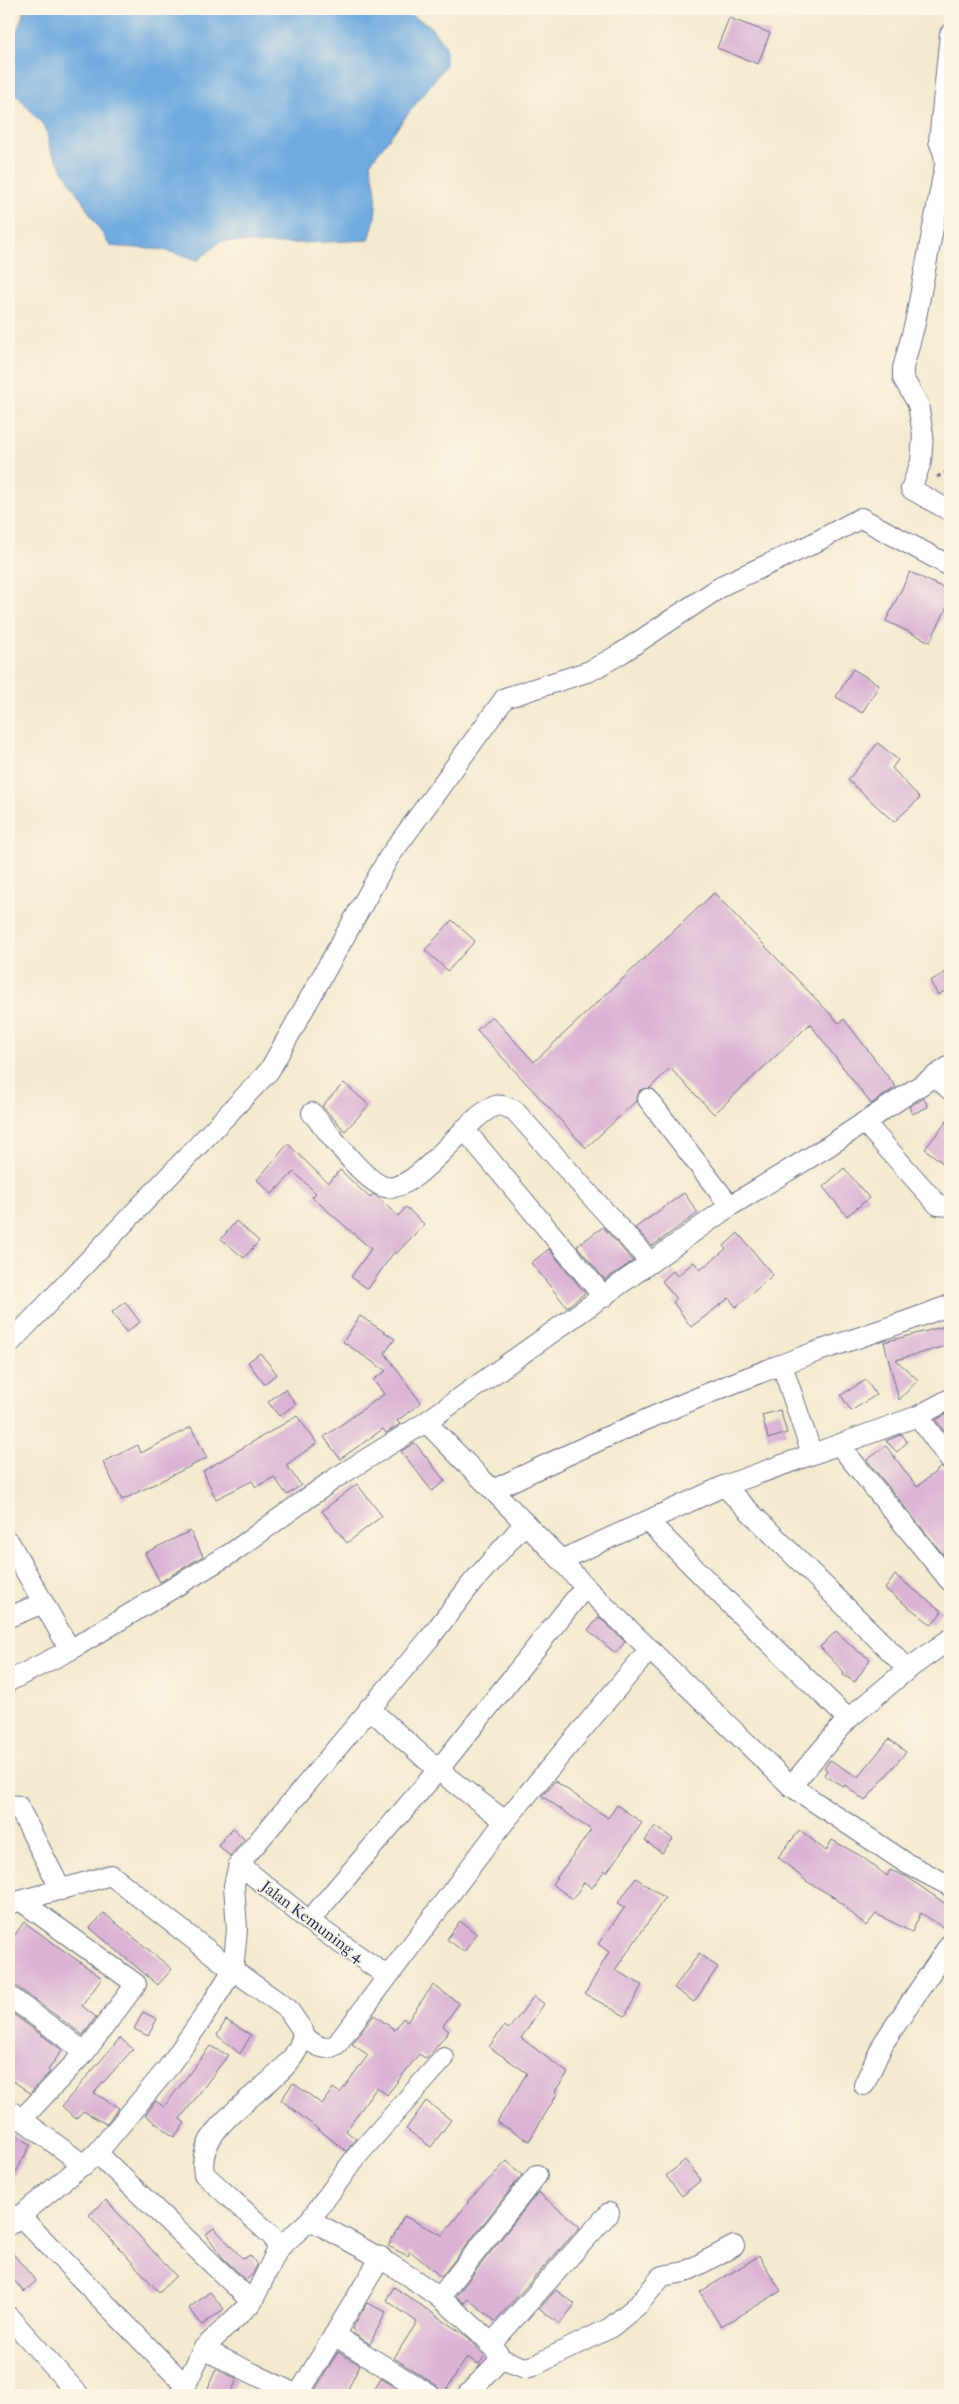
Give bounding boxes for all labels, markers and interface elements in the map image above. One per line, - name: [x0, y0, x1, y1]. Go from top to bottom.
- street label: Jalan Kemuning 4: [256, 1875, 368, 1967]

